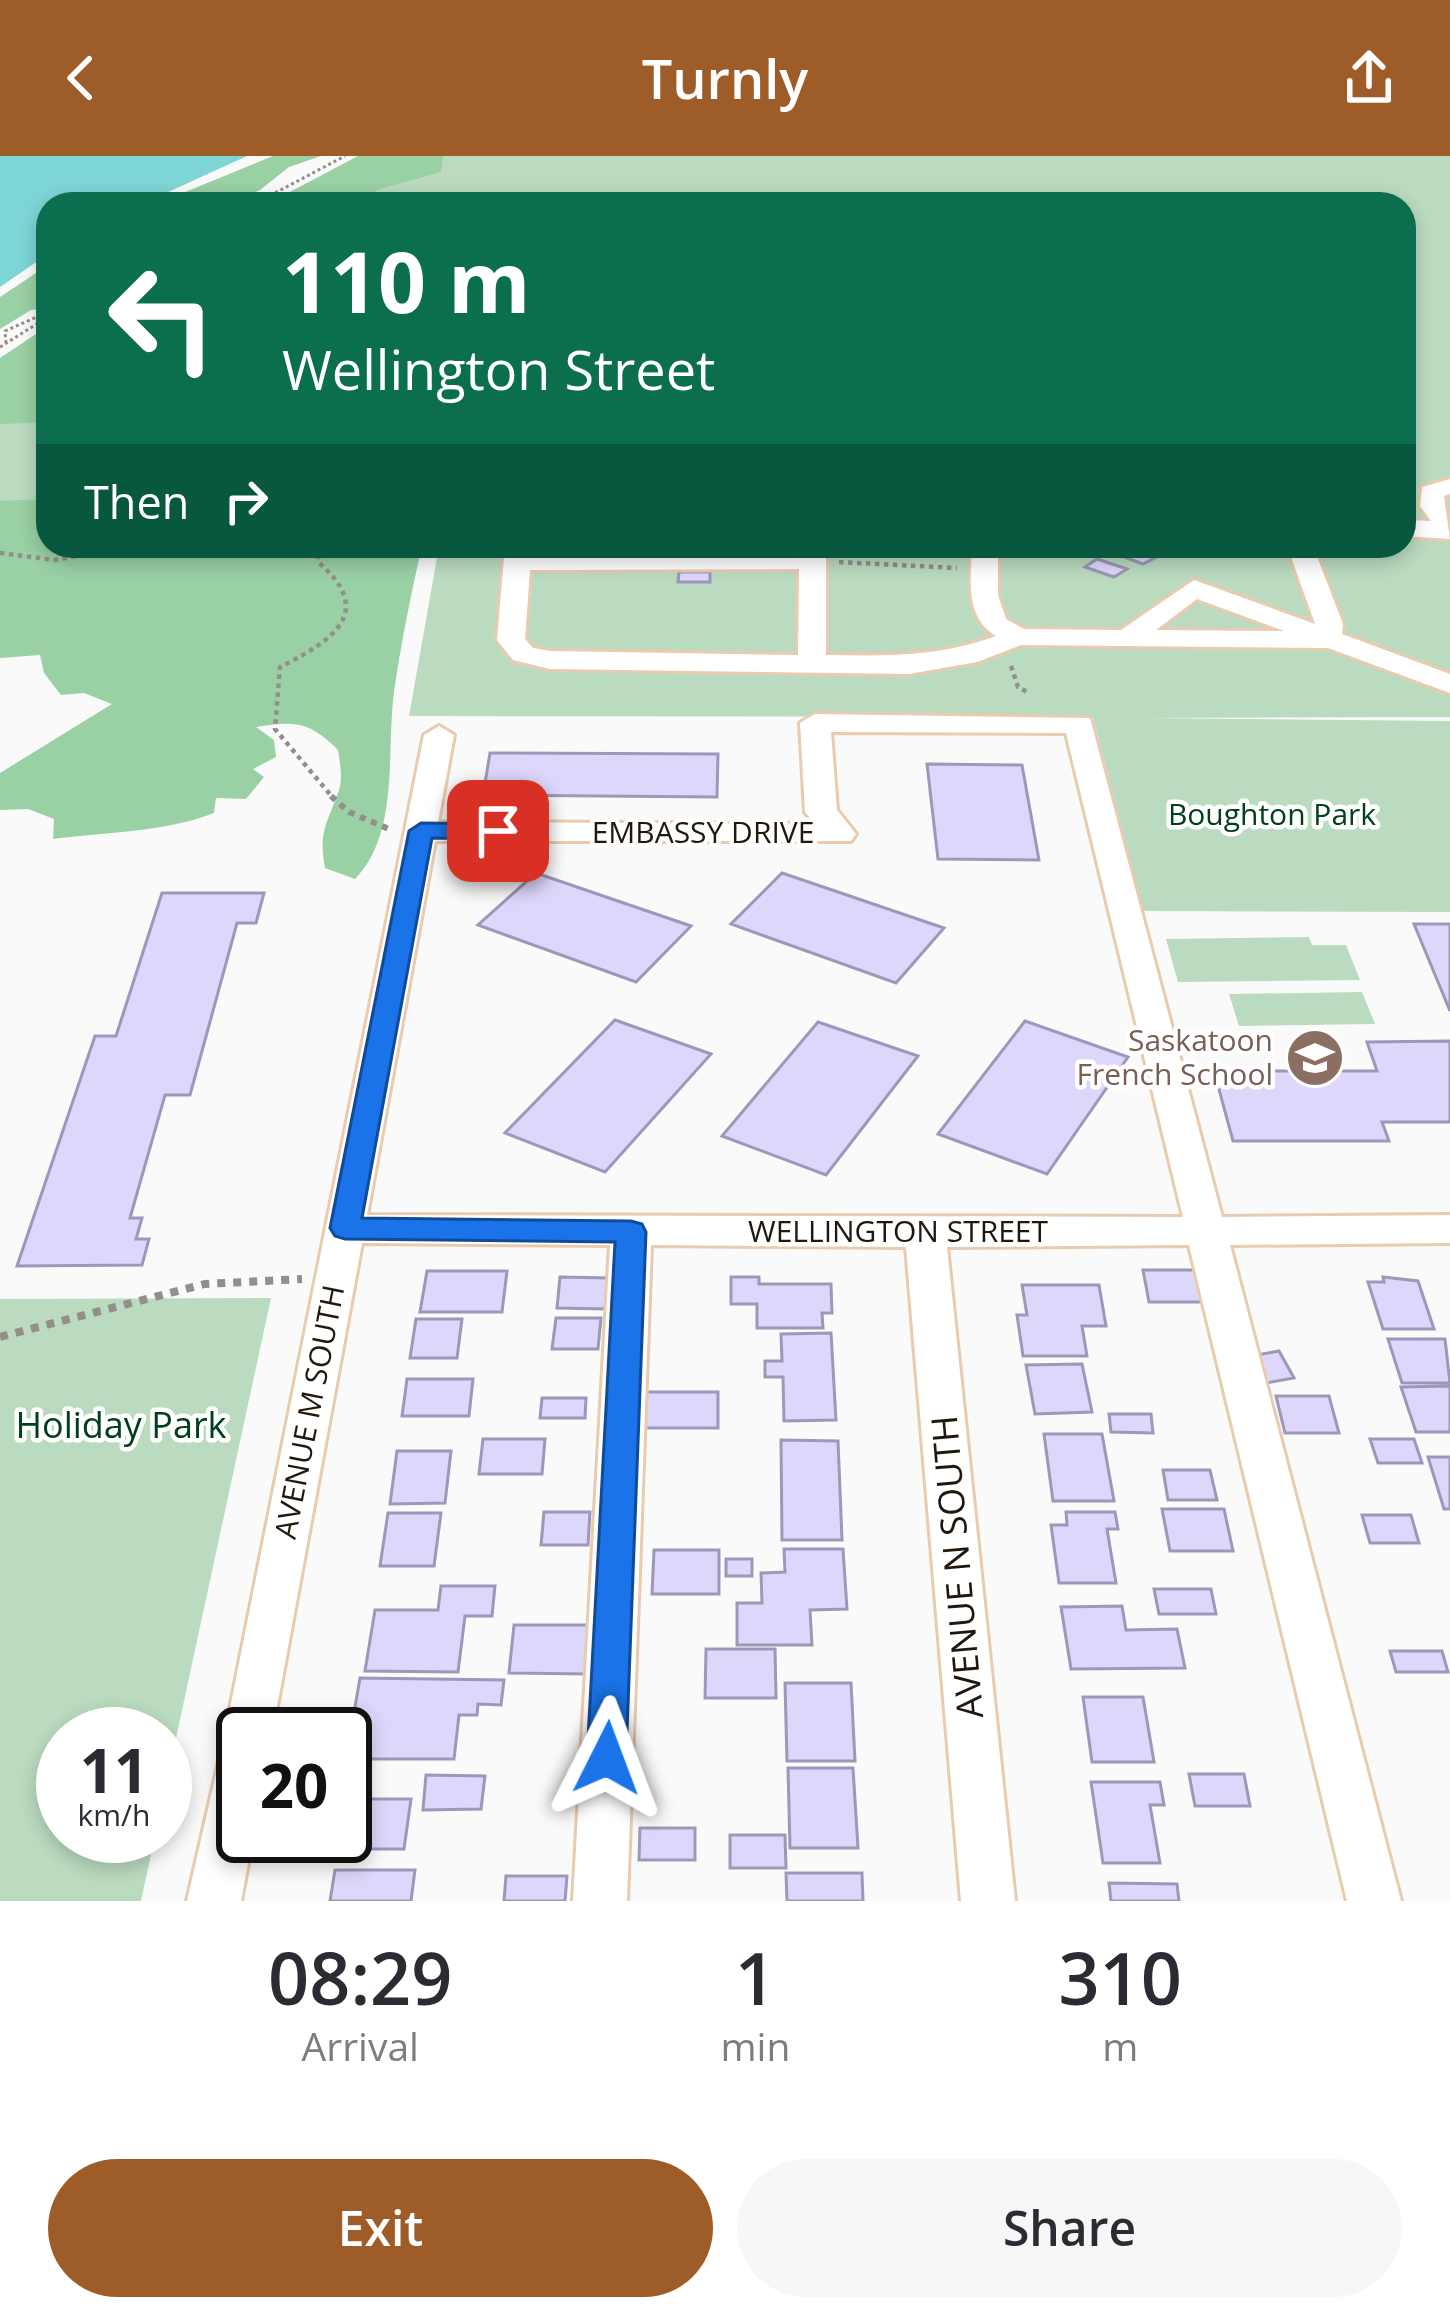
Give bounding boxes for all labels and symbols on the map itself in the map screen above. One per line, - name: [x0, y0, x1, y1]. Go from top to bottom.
- pin: [447, 780, 549, 882]
- park label: Boughton Park: [1168, 793, 1376, 834]
- street label: EMBASSY DRIVE: [592, 811, 814, 852]
- place label: Saskatoon French School: [1077, 1019, 1273, 1094]
- school or university icon: Saskatoon French School: [1284, 1027, 1346, 1089]
- street label: WELLINGTON STREET: [748, 1210, 1049, 1251]
- street label: AVENUE M SOUTH: [264, 1281, 353, 1542]
- park label: Holiday Park: [15, 1400, 227, 1449]
- street label: AVENUE N SOUTH: [919, 1414, 994, 1720]
- position arrow: [544, 1695, 670, 1821]
- speed limit sign: 20: [216, 1707, 372, 1863]

